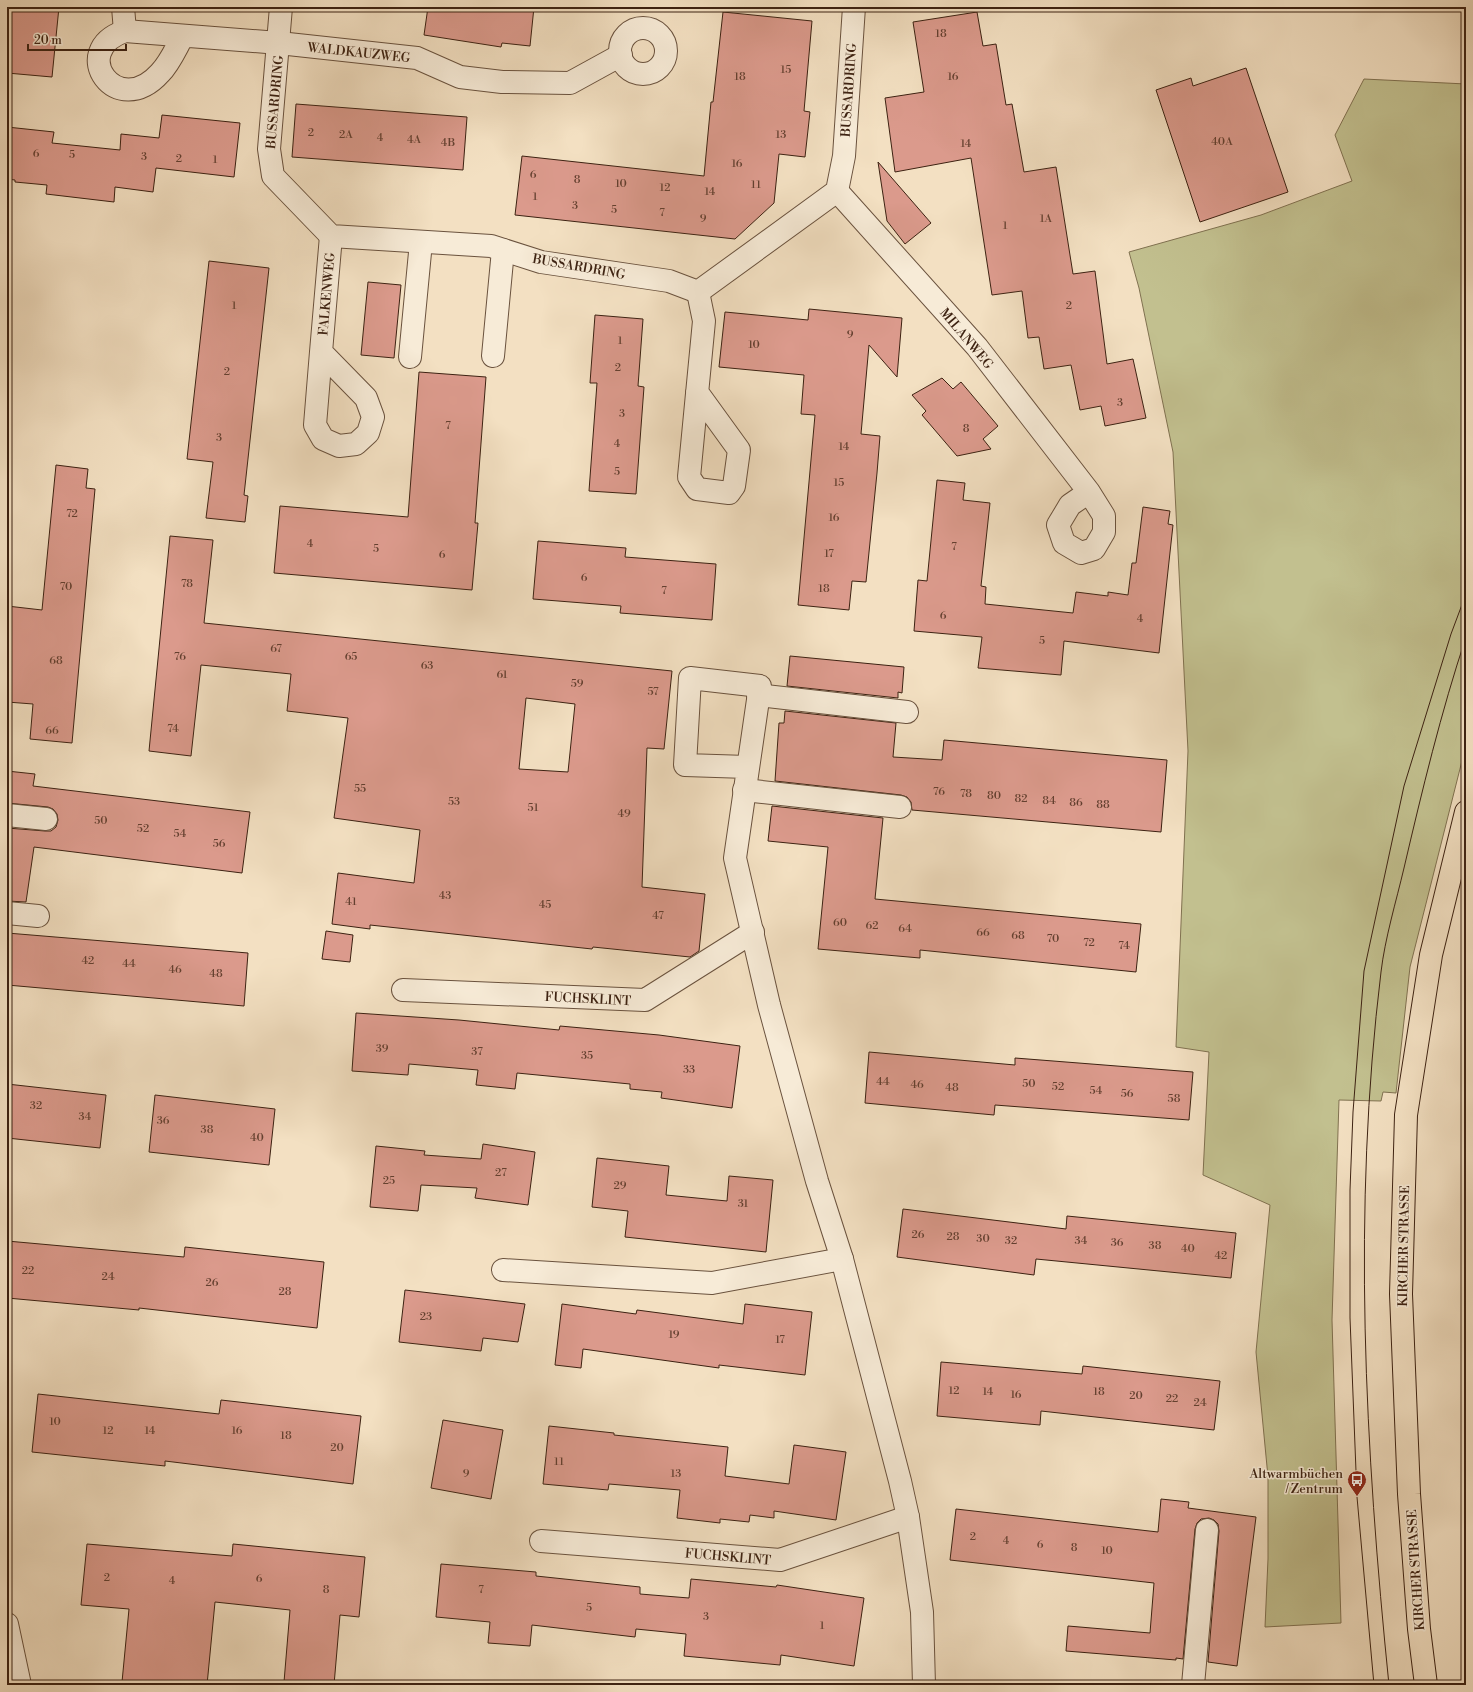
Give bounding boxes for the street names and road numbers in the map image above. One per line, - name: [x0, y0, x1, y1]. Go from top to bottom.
- street label: WALDKAUZWEG: [306, 40, 412, 66]
- street label: BUSSARDRING: [838, 42, 860, 138]
- street label: BUSSARDRING: [263, 54, 287, 151]
- street label: FALKENWEG: [315, 251, 339, 336]
- street label: BUSSARDRING: [530, 251, 627, 283]
- street label: MILANWEG: [936, 305, 997, 373]
- street label: FUCHSKLINT: [544, 989, 632, 1009]
- street label: KIRCHER STRASSE: [1395, 1185, 1413, 1307]
- street label: KIRCHER STRASSE: [1404, 1509, 1428, 1631]
- street label: FUCHSKLINT: [684, 1545, 772, 1569]

